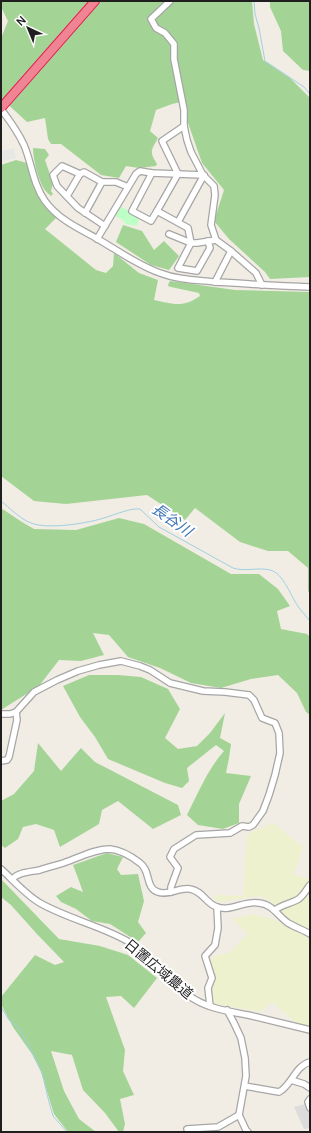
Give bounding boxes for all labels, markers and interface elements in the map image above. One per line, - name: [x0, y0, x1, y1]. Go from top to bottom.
- north arrow: [8, 8, 48, 48]
- text: N: [13, 12, 29, 29]
- water label: 長谷川: [148, 498, 198, 542]
- street label: 日置広域農道: [121, 934, 198, 1003]

